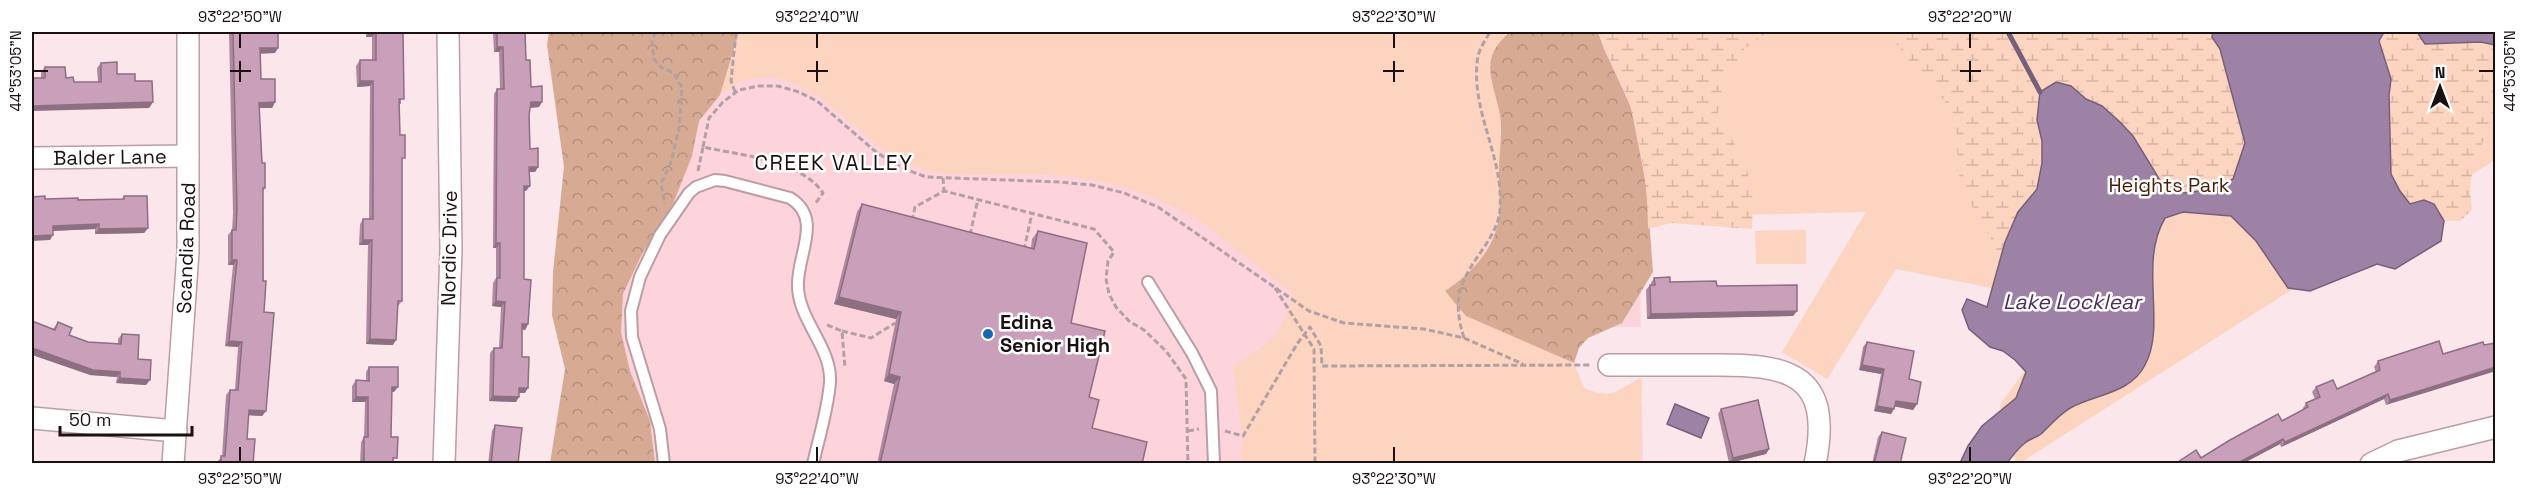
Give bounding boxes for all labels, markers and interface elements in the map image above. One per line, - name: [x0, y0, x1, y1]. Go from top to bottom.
- text: 93°22'50"W: [198, 7, 282, 26]
- text: 93°22'40"W: [775, 7, 859, 26]
- text: 93°22'30"W: [1352, 7, 1436, 26]
- text: 93°22'20"W: [1928, 7, 2012, 26]
- text: 44°53'05"N: [6, 30, 25, 112]
- text: 44°53'05"N: [2500, 30, 2519, 112]
- north arrow: [2410, 57, 2470, 117]
- text: N: [2435, 62, 2445, 83]
- street label: Balder Lane: [53, 143, 167, 171]
- district label: CREEK VALLEY: [755, 149, 914, 176]
- park label: Heights Park: [2108, 172, 2230, 198]
- street label: Scandia Road: [171, 182, 201, 314]
- street label: Nordic Drive: [435, 190, 463, 306]
- water label: Lake Locklear: [2003, 288, 2143, 315]
- place label: Edina Senior High: [1000, 309, 1110, 358]
- marker: Edina Senior High: [981, 327, 995, 341]
- scale bar: [60, 399, 192, 437]
- text: 50 m: [69, 408, 111, 431]
- text: 93°22'50"W: [198, 469, 282, 488]
- text: 93°22'40"W: [775, 469, 859, 488]
- text: 93°22'30"W: [1352, 469, 1436, 488]
- text: 93°22'20"W: [1928, 469, 2012, 488]

